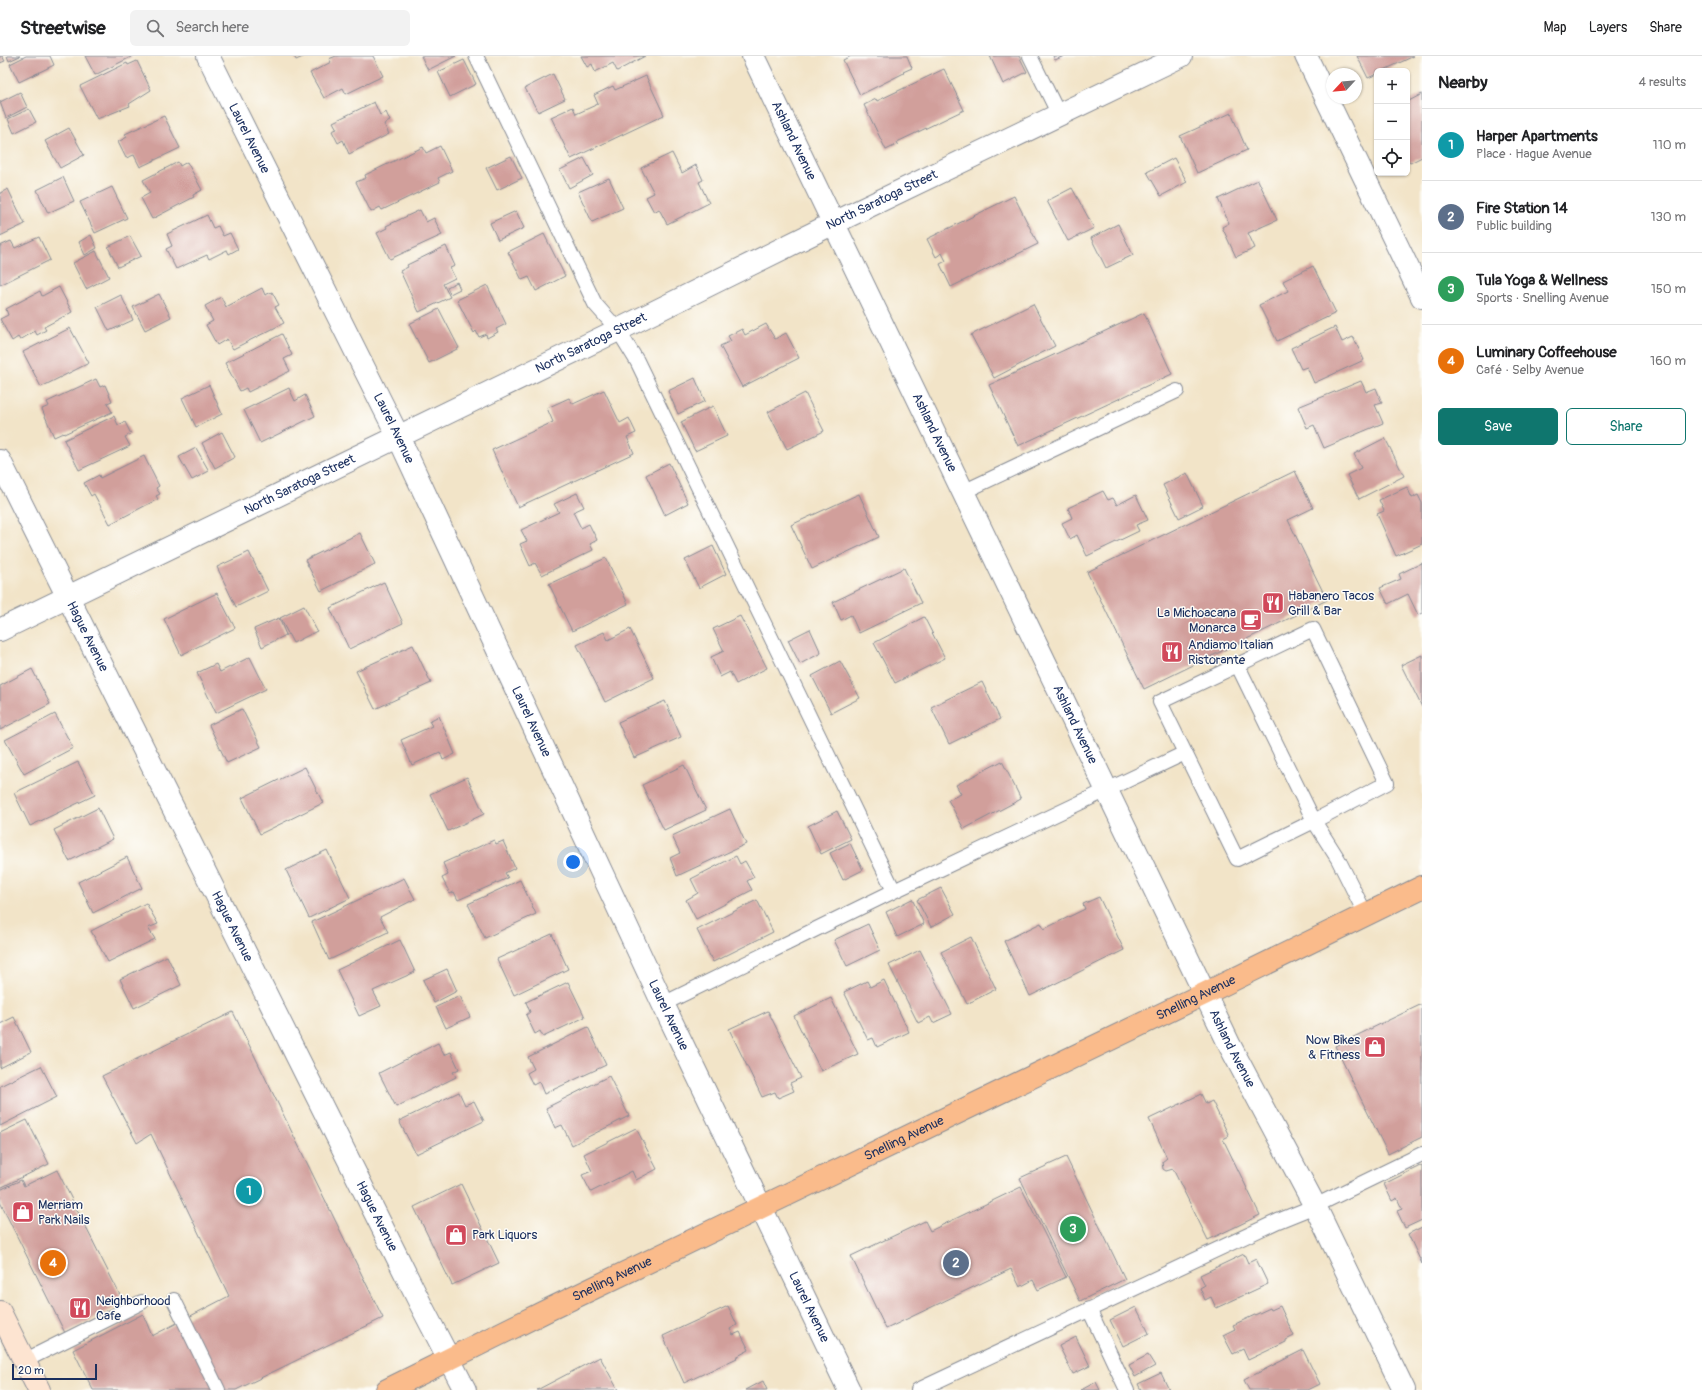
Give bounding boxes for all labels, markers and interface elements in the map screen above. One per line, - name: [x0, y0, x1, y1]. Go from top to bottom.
- search box: [130, 10, 410, 46]
- text: Streetwise: [20, 16, 106, 40]
- icon: search: [144, 17, 166, 39]
- text: Search here: [176, 18, 249, 37]
- text: Map: [1544, 19, 1567, 36]
- text: Layers: [1589, 19, 1627, 36]
- text: Share: [1649, 19, 1682, 36]
- north arrow: [1326, 68, 1362, 104]
- map controls: [1374, 68, 1410, 176]
- button: +: [1374, 68, 1410, 104]
- text: Nearby: [1438, 72, 1487, 93]
- text: 4 results: [1639, 74, 1686, 90]
- street label: Ashland Avenue: [768, 99, 820, 183]
- street label: Laurel Avenue: [225, 101, 274, 177]
- button: −: [1374, 104, 1410, 140]
- text: Harper Apartments: [1476, 127, 1598, 146]
- text: 1: [1448, 137, 1454, 153]
- text: 110 m: [1653, 137, 1686, 153]
- button: locate: [1374, 140, 1410, 176]
- text: Place · Hague Avenue: [1476, 146, 1592, 162]
- street label: North Saratoga Street: [823, 166, 941, 234]
- text: Fire Station 14: [1476, 199, 1568, 218]
- text: 2: [1447, 209, 1455, 225]
- text: 130 m: [1650, 209, 1686, 225]
- text: Public building: [1476, 218, 1552, 234]
- text: Tula Yoga & Wellness: [1476, 271, 1608, 290]
- text: 3: [1447, 281, 1455, 297]
- text: 150 m: [1651, 281, 1686, 297]
- text: Sports · Snelling Avenue: [1476, 290, 1609, 306]
- street label: North Saratoga Street: [533, 309, 650, 377]
- text: Luminary Coffeehouse: [1476, 343, 1617, 362]
- text: 4: [1447, 353, 1455, 369]
- text: 160 m: [1650, 353, 1686, 369]
- text: Café · Selby Avenue: [1476, 362, 1584, 378]
- street label: Laurel Avenue: [370, 390, 418, 467]
- street label: Ashland Avenue: [909, 390, 960, 475]
- button: Save: [1438, 408, 1558, 445]
- button: Share: [1566, 408, 1686, 445]
- street label: North Saratoga Street: [241, 451, 358, 518]
- place label: Habanero Tacos Grill & Bar: [1288, 588, 1374, 619]
- restaurant icon: Habanero Tacos Grill & Bar: [1260, 590, 1286, 616]
- street label: Hague Avenue: [63, 599, 112, 675]
- place label: La Michoacana Monarca: [1157, 605, 1236, 636]
- cafe icon: La Michoacana Monarca: [1238, 607, 1264, 633]
- place label: Andiamo Italian Ristorante: [1188, 637, 1273, 668]
- restaurant icon: Andiamo Italian Ristorante: [1159, 639, 1185, 665]
- street label: Ashland Avenue: [1049, 682, 1101, 767]
- street label: Laurel Avenue: [508, 684, 555, 760]
- your location: [563, 852, 583, 872]
- street label: Hague Avenue: [208, 888, 257, 965]
- street label: Snelling Avenue: [1153, 971, 1239, 1024]
- street label: Laurel Avenue: [645, 977, 692, 1054]
- street label: Ashland Avenue: [1206, 1007, 1259, 1091]
- place label: Now Bikes & Fitness: [1305, 1032, 1360, 1063]
- shop icon: Now Bikes & Fitness: [1362, 1034, 1388, 1060]
- street label: Snelling Avenue: [862, 1112, 947, 1164]
- pin: 1: [236, 1176, 262, 1206]
- street label: Hague Avenue: [352, 1178, 401, 1255]
- place label: Merriam Park Nails: [38, 1197, 90, 1228]
- shop icon: Merriam Park Nails: [10, 1199, 36, 1225]
- pin: 3: [1060, 1214, 1086, 1244]
- shop icon: Park Liquors: [443, 1222, 469, 1248]
- place label: Park Liquors: [472, 1227, 537, 1243]
- pin: 4: [40, 1248, 66, 1278]
- pin: 2: [943, 1248, 969, 1278]
- street label: Snelling Avenue: [570, 1253, 655, 1305]
- street label: Laurel Avenue: [785, 1269, 833, 1345]
- place label: Neighborhood Cafe: [96, 1293, 171, 1324]
- restaurant icon: Neighborhood Cafe: [67, 1295, 93, 1321]
- scale bar: [12, 1362, 97, 1381]
- text: 20 m: [18, 1364, 44, 1377]

